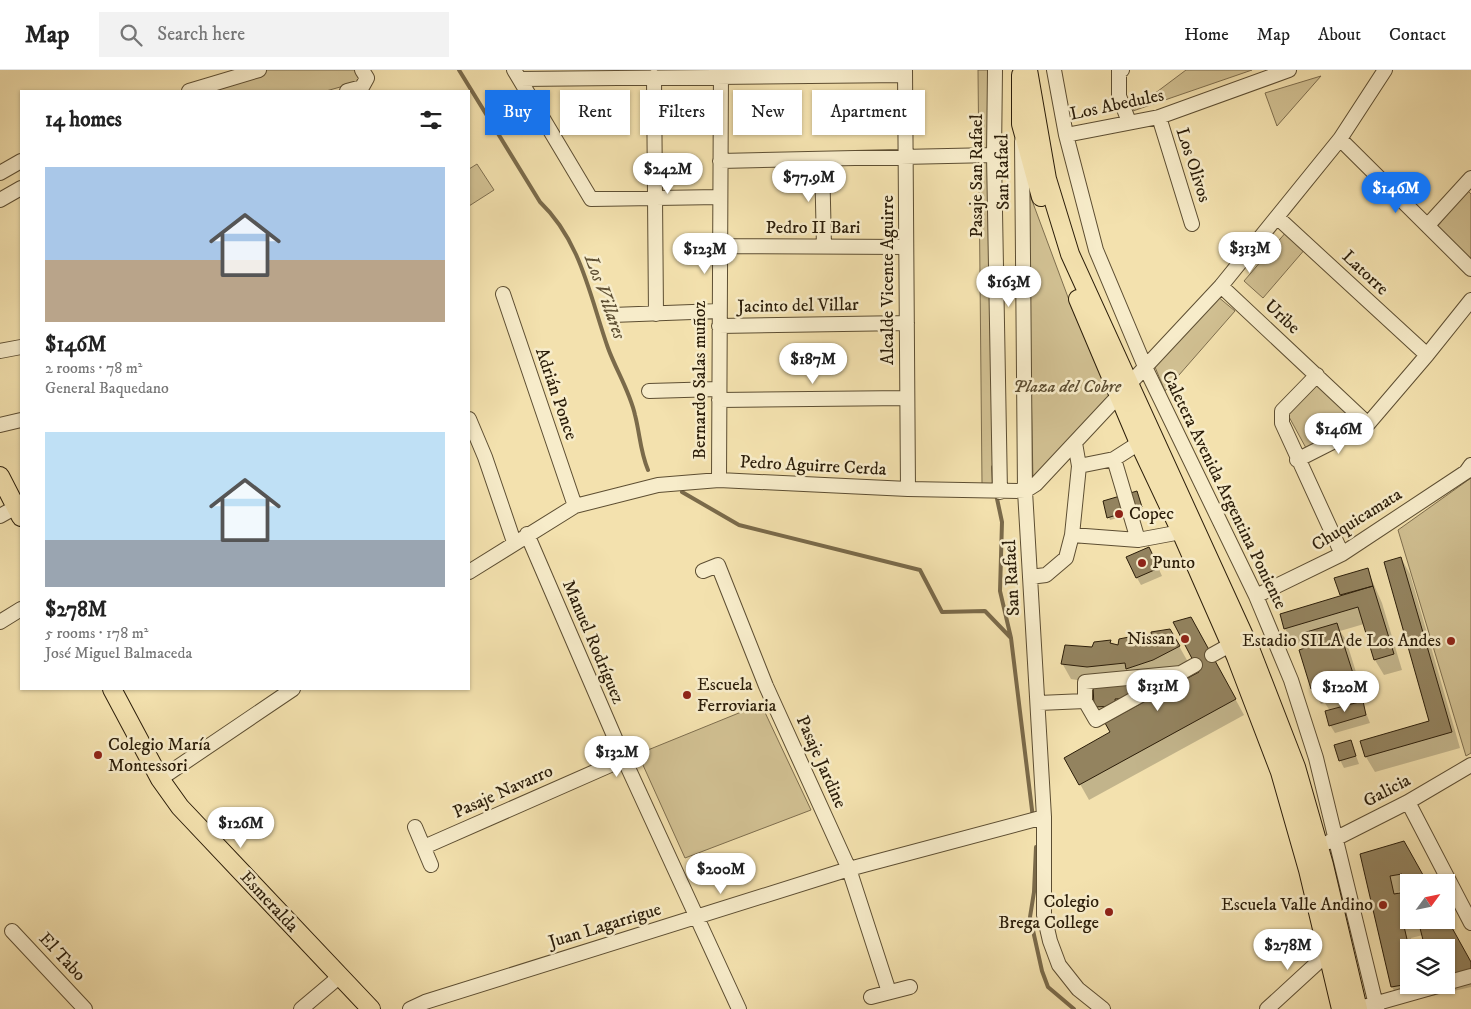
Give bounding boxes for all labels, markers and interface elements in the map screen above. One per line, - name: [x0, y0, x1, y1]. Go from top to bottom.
- search box: [99, 12, 449, 57]
- text: Map: [25, 20, 69, 50]
- icon: search: [117, 21, 145, 49]
- text: Search here: [157, 23, 245, 46]
- text: Home: [1184, 24, 1229, 46]
- text: Map: [1257, 24, 1290, 46]
- text: About: [1318, 24, 1361, 46]
- text: Contact: [1389, 24, 1446, 46]
- street label: Los Abedules: [1068, 84, 1166, 126]
- chip: Buy: [485, 90, 550, 135]
- chip: Rent: [560, 90, 630, 135]
- chip: Filters: [640, 90, 723, 135]
- chip: New: [733, 90, 802, 135]
- chip: Apartment: [812, 90, 925, 135]
- icon: filters: [417, 106, 445, 134]
- text: 14 homes: [45, 107, 122, 133]
- street label: Pasaje San Rafael: [966, 114, 988, 238]
- street label: Los Olivos: [1171, 125, 1215, 205]
- street label: San Rafael: [991, 133, 1015, 210]
- pin: $242M: [633, 152, 703, 195]
- text: $242M: [644, 159, 692, 179]
- pin: $77.9M: [768, 160, 850, 203]
- text: $77.9M: [783, 167, 835, 187]
- pin: $146M: [1361, 172, 1431, 214]
- text: $146M: [1373, 178, 1419, 198]
- street label: Alcalde Vicente Aguirre: [877, 195, 899, 365]
- icon: home: [200, 200, 290, 290]
- street label: Pedro II Bari: [765, 217, 861, 239]
- pin: $123M: [670, 232, 740, 275]
- pin: $313M: [1215, 232, 1285, 274]
- text: $313M: [1229, 238, 1271, 258]
- text: $123M: [683, 239, 727, 259]
- street label: Latorre: [1337, 246, 1393, 300]
- water label: Los Villares: [579, 251, 631, 343]
- pin: $163M: [974, 266, 1044, 308]
- text: $163M: [987, 272, 1031, 292]
- street label: Jacinto del Villar: [735, 294, 859, 318]
- street label: Uribe: [1260, 295, 1304, 339]
- street label: Bernardo Salas muñoz: [689, 300, 711, 459]
- text: $146M: [45, 332, 106, 358]
- pin: $187M: [778, 342, 848, 385]
- street label: Adrián Ponce: [530, 345, 582, 443]
- text: $187M: [790, 349, 836, 369]
- text: 2 rooms · 78 m²: [45, 358, 142, 378]
- street label: Caletera Avenida Argentina Poniente: [1157, 367, 1291, 613]
- park label: Plaza del Cobre: [1013, 376, 1122, 398]
- text: General Baquedano: [45, 378, 169, 398]
- pin: $146M: [1304, 412, 1374, 455]
- text: $146M: [1316, 419, 1362, 439]
- street label: Pedro Aguirre Cerda: [739, 451, 887, 481]
- icon: home: [200, 465, 290, 555]
- street label: Chuquicamata: [1308, 483, 1406, 556]
- place label: Copec: [1129, 503, 1174, 525]
- marker: Copec: [1113, 508, 1125, 520]
- street label: San Rafael: [999, 539, 1025, 617]
- place label: Punto: [1152, 552, 1195, 574]
- marker: Punto: [1136, 557, 1148, 569]
- street label: Manuel Rodríguez: [557, 577, 629, 707]
- text: $278M: [45, 597, 107, 623]
- text: 5 rooms · 178 m²: [45, 623, 148, 643]
- place label: Nissan: [1127, 628, 1176, 650]
- place label: Estadio SILA de Los Andes: [1242, 630, 1441, 652]
- marker: Nissan: [1179, 633, 1191, 645]
- marker: Estadio SILA de Los Andes: [1445, 635, 1457, 647]
- text: José Miguel Balmaceda: [45, 643, 192, 663]
- pin: $131M: [1123, 670, 1193, 712]
- pin: $120M: [1310, 670, 1380, 713]
- place label: Escuela Ferroviaria: [697, 674, 777, 717]
- text: $131M: [1137, 676, 1179, 696]
- text: $120M: [1322, 677, 1368, 697]
- marker: Escuela Ferroviaria: [681, 689, 693, 701]
- street label: Pasaje Jardine: [791, 712, 851, 812]
- place label: Colegio María Montessori: [108, 734, 211, 777]
- pin: $132M: [582, 736, 652, 778]
- text: $132M: [595, 742, 639, 762]
- marker: Colegio María Montessori: [92, 749, 104, 761]
- street label: Pasaje Navarro: [450, 760, 557, 824]
- street label: Galicia: [1360, 769, 1415, 813]
- pin: $126M: [206, 806, 276, 849]
- text: $126M: [218, 813, 264, 833]
- pin: $200M: [686, 852, 756, 895]
- text: $200M: [697, 859, 745, 879]
- street label: Esmeralda: [235, 867, 303, 938]
- north arrow: [1400, 874, 1455, 929]
- map controls: [1400, 874, 1455, 994]
- place label: Colegio Brega College: [998, 891, 1099, 934]
- place label: Escuela Valle Andino: [1221, 894, 1373, 916]
- street label: Juan Lagarrigue: [544, 898, 664, 954]
- marker: Escuela Valle Andino: [1377, 899, 1389, 911]
- marker: Colegio Brega College: [1103, 906, 1115, 918]
- street label: El Tabo: [34, 928, 90, 986]
- pin: $278M: [1253, 928, 1323, 971]
- text: $278M: [1264, 935, 1312, 955]
- button: layers: [1400, 939, 1455, 994]

